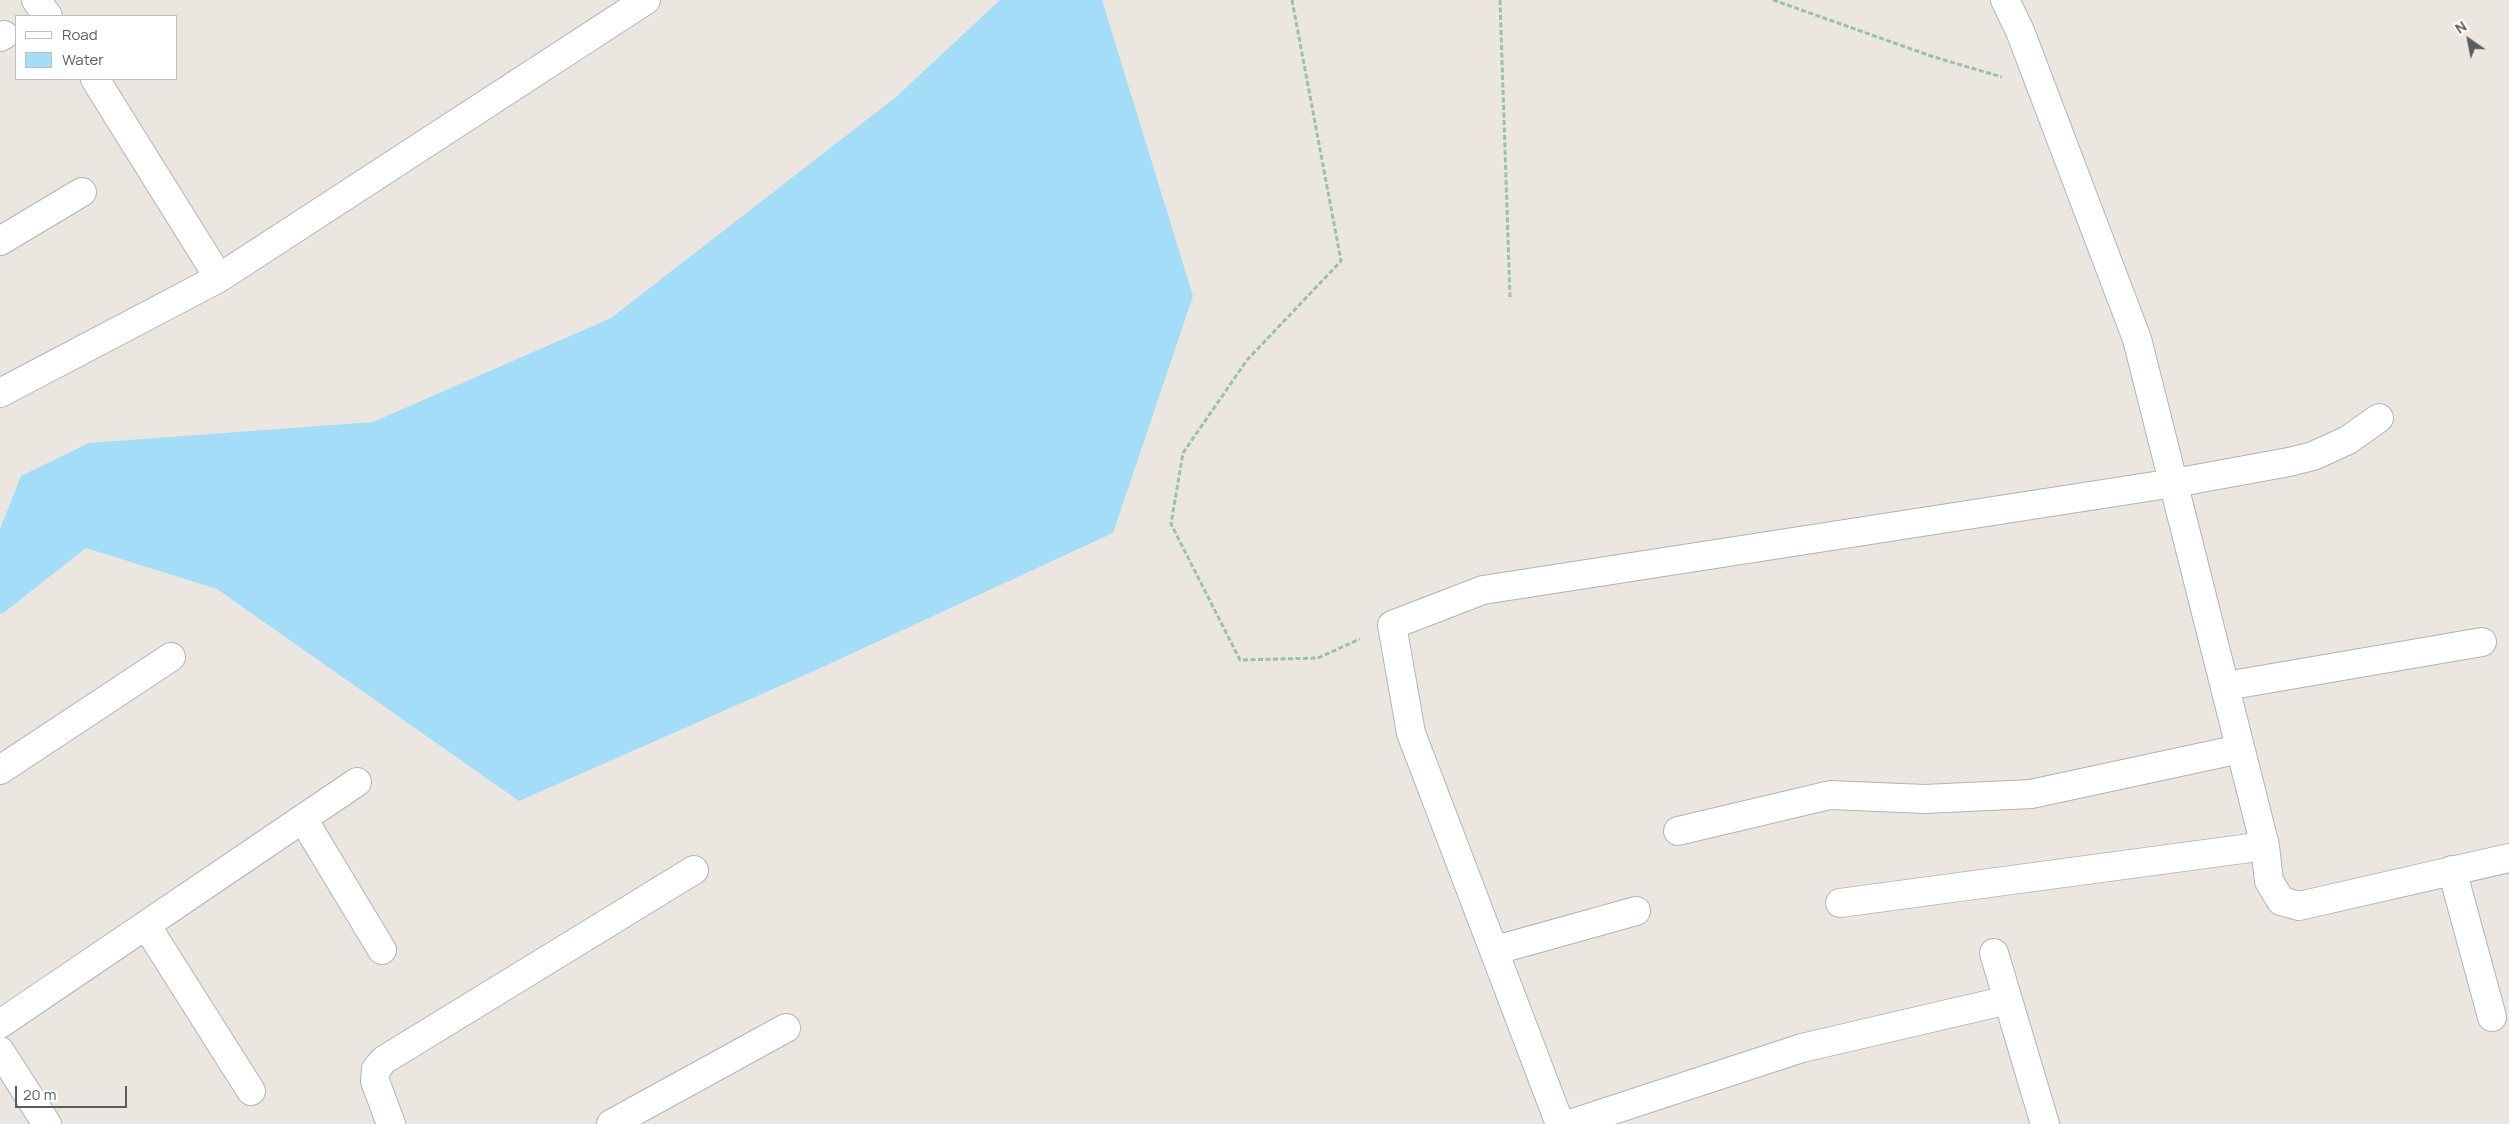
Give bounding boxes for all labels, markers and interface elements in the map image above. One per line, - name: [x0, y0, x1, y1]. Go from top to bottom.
- legend: [15, 15, 178, 80]
- north arrow: [2444, 15, 2494, 65]
- text: N: [2451, 16, 2470, 38]
- text: Road: [62, 24, 98, 45]
- text: Water: [62, 49, 104, 70]
- scale bar: [18, 1076, 130, 1108]
- text: 20 m: [23, 1084, 56, 1105]

